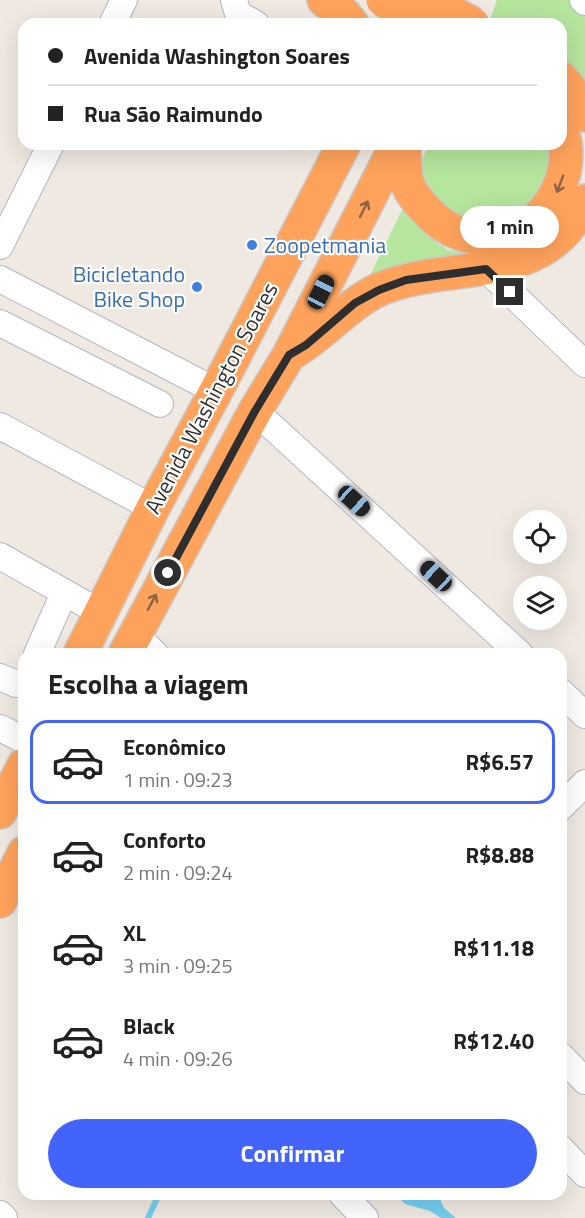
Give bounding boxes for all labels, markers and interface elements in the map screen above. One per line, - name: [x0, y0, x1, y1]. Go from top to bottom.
- text: Avenida Washington Soares: [84, 39, 350, 73]
- text: Rua São Raimundo: [84, 97, 263, 131]
- one-way arrow: [554, 174, 565, 193]
- one-way arrow: [358, 200, 370, 218]
- callout: 1 min: [460, 205, 560, 247]
- text: 1 min: [485, 211, 534, 242]
- place label: Zoopetmania: [264, 228, 386, 262]
- marker: Zoopetmania: [245, 238, 259, 252]
- place label: Bicicletando Bike Shop: [73, 257, 185, 316]
- car: [305, 272, 337, 312]
- street label: Avenida Washington Soares: [135, 276, 287, 520]
- route end: [496, 278, 523, 305]
- marker: Bicicletando Bike Shop: [190, 280, 204, 294]
- car: [335, 482, 373, 520]
- map controls: [513, 510, 567, 630]
- button: locate: [513, 510, 567, 564]
- car: [417, 557, 455, 595]
- route start: [154, 559, 181, 586]
- button: layers: [513, 576, 567, 630]
- one-way arrow: [146, 594, 158, 611]
- text: Escolha a viagem: [48, 663, 249, 704]
- text: Econômico: [123, 730, 226, 764]
- icon: car: [51, 735, 105, 789]
- text: R$6.57: [465, 745, 534, 779]
- text: 1 min · 09:23: [123, 764, 233, 795]
- text: Conforto: [123, 823, 206, 857]
- icon: car: [51, 828, 105, 882]
- text: R$8.88: [465, 838, 534, 872]
- text: 2 min · 09:24: [123, 857, 233, 888]
- text: XL: [123, 916, 146, 950]
- icon: car: [51, 921, 105, 975]
- text: R$11.18: [453, 931, 534, 965]
- text: 3 min · 09:25: [123, 950, 233, 981]
- text: Black: [123, 1009, 175, 1043]
- icon: car: [51, 1014, 105, 1068]
- text: R$12.40: [453, 1024, 534, 1058]
- text: 4 min · 09:26: [123, 1043, 233, 1074]
- button: Confirmar: [48, 1119, 537, 1188]

